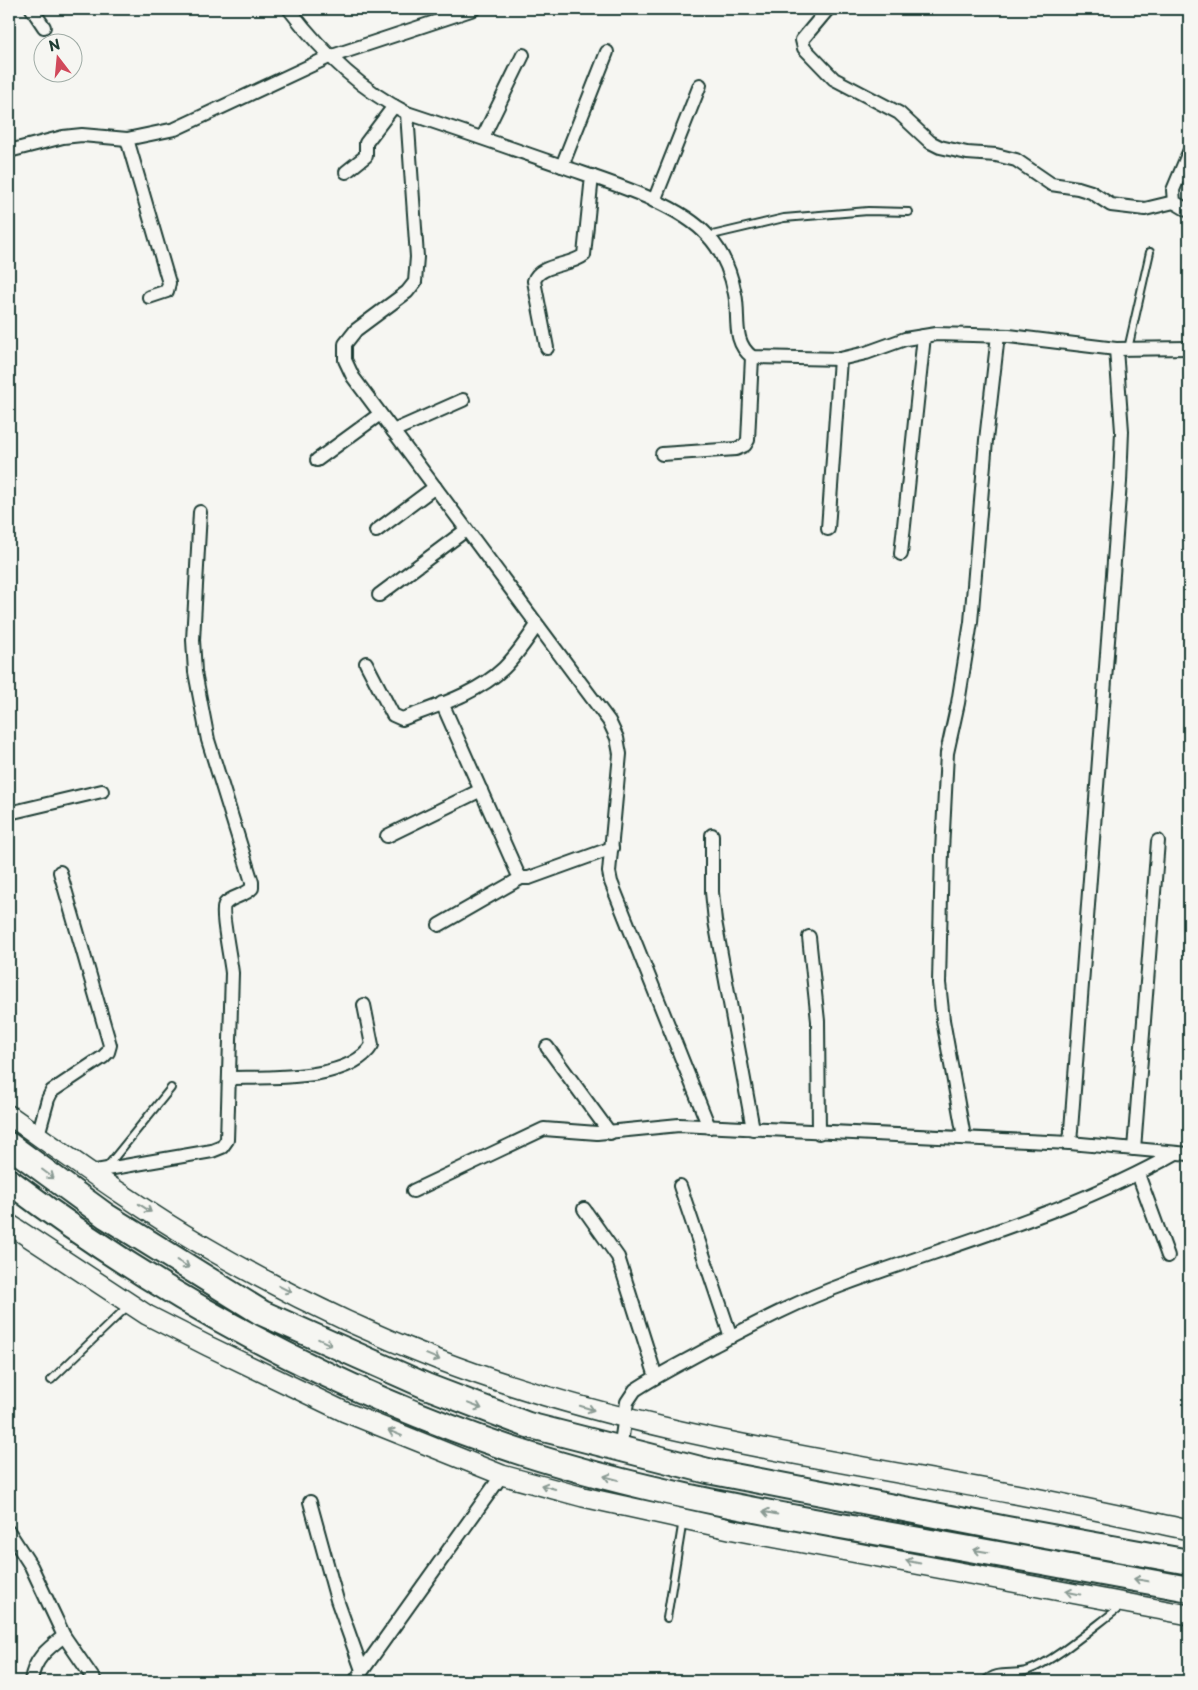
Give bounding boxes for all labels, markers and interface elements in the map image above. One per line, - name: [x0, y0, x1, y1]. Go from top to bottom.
- north arrow: [32, 32, 82, 82]
- text: N: [46, 33, 63, 57]
- one-way arrow: [41, 1169, 55, 1179]
- one-way arrow: [137, 1203, 151, 1213]
- one-way arrow: [175, 1260, 189, 1270]
- one-way arrow: [277, 1285, 292, 1294]
- one-way arrow: [317, 1338, 332, 1347]
- one-way arrow: [424, 1353, 440, 1362]
- one-way arrow: [467, 1402, 482, 1411]
- one-way arrow: [578, 1403, 594, 1413]
- one-way arrow: [388, 1428, 404, 1437]
- one-way arrow: [604, 1473, 620, 1482]
- one-way arrow: [541, 1482, 557, 1492]
- one-way arrow: [762, 1508, 778, 1517]
- one-way arrow: [974, 1546, 990, 1556]
- one-way arrow: [905, 1557, 921, 1567]
- one-way arrow: [1134, 1574, 1150, 1584]
- one-way arrow: [1065, 1588, 1081, 1598]

